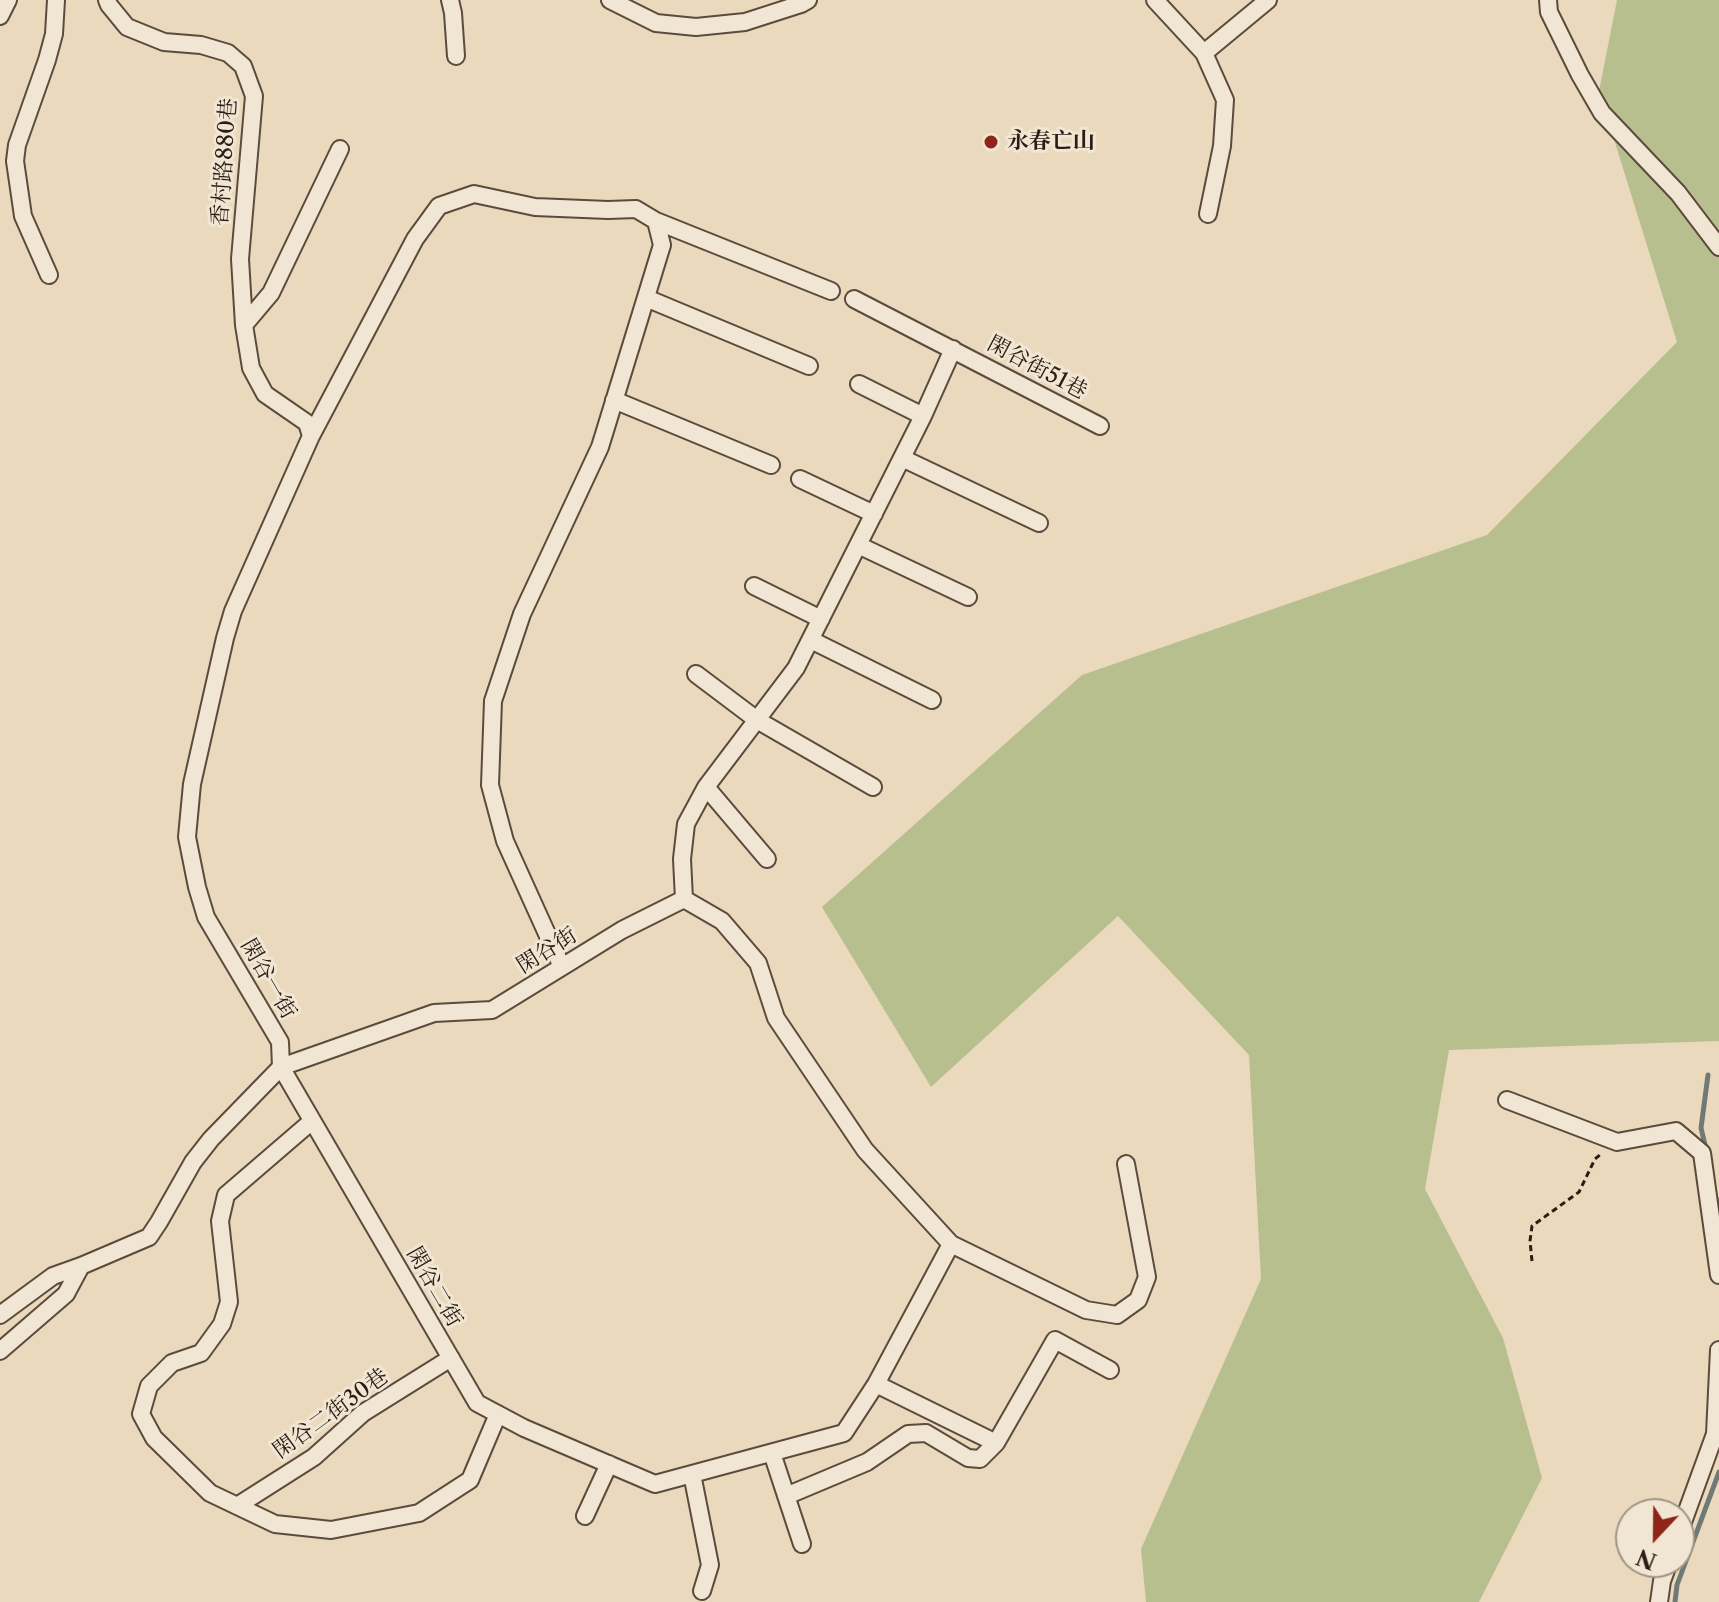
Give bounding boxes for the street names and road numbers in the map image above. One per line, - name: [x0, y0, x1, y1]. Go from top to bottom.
- street label: 香村路880巷: [207, 97, 243, 227]
- street label: 閑谷街51巷: [983, 331, 1091, 405]
- street label: 閑谷街: [512, 922, 582, 980]
- street label: 閑谷一街: [235, 934, 301, 1024]
- street label: 閑谷二街: [401, 1242, 467, 1332]
- street label: 閑谷二街30巷: [268, 1363, 394, 1465]

